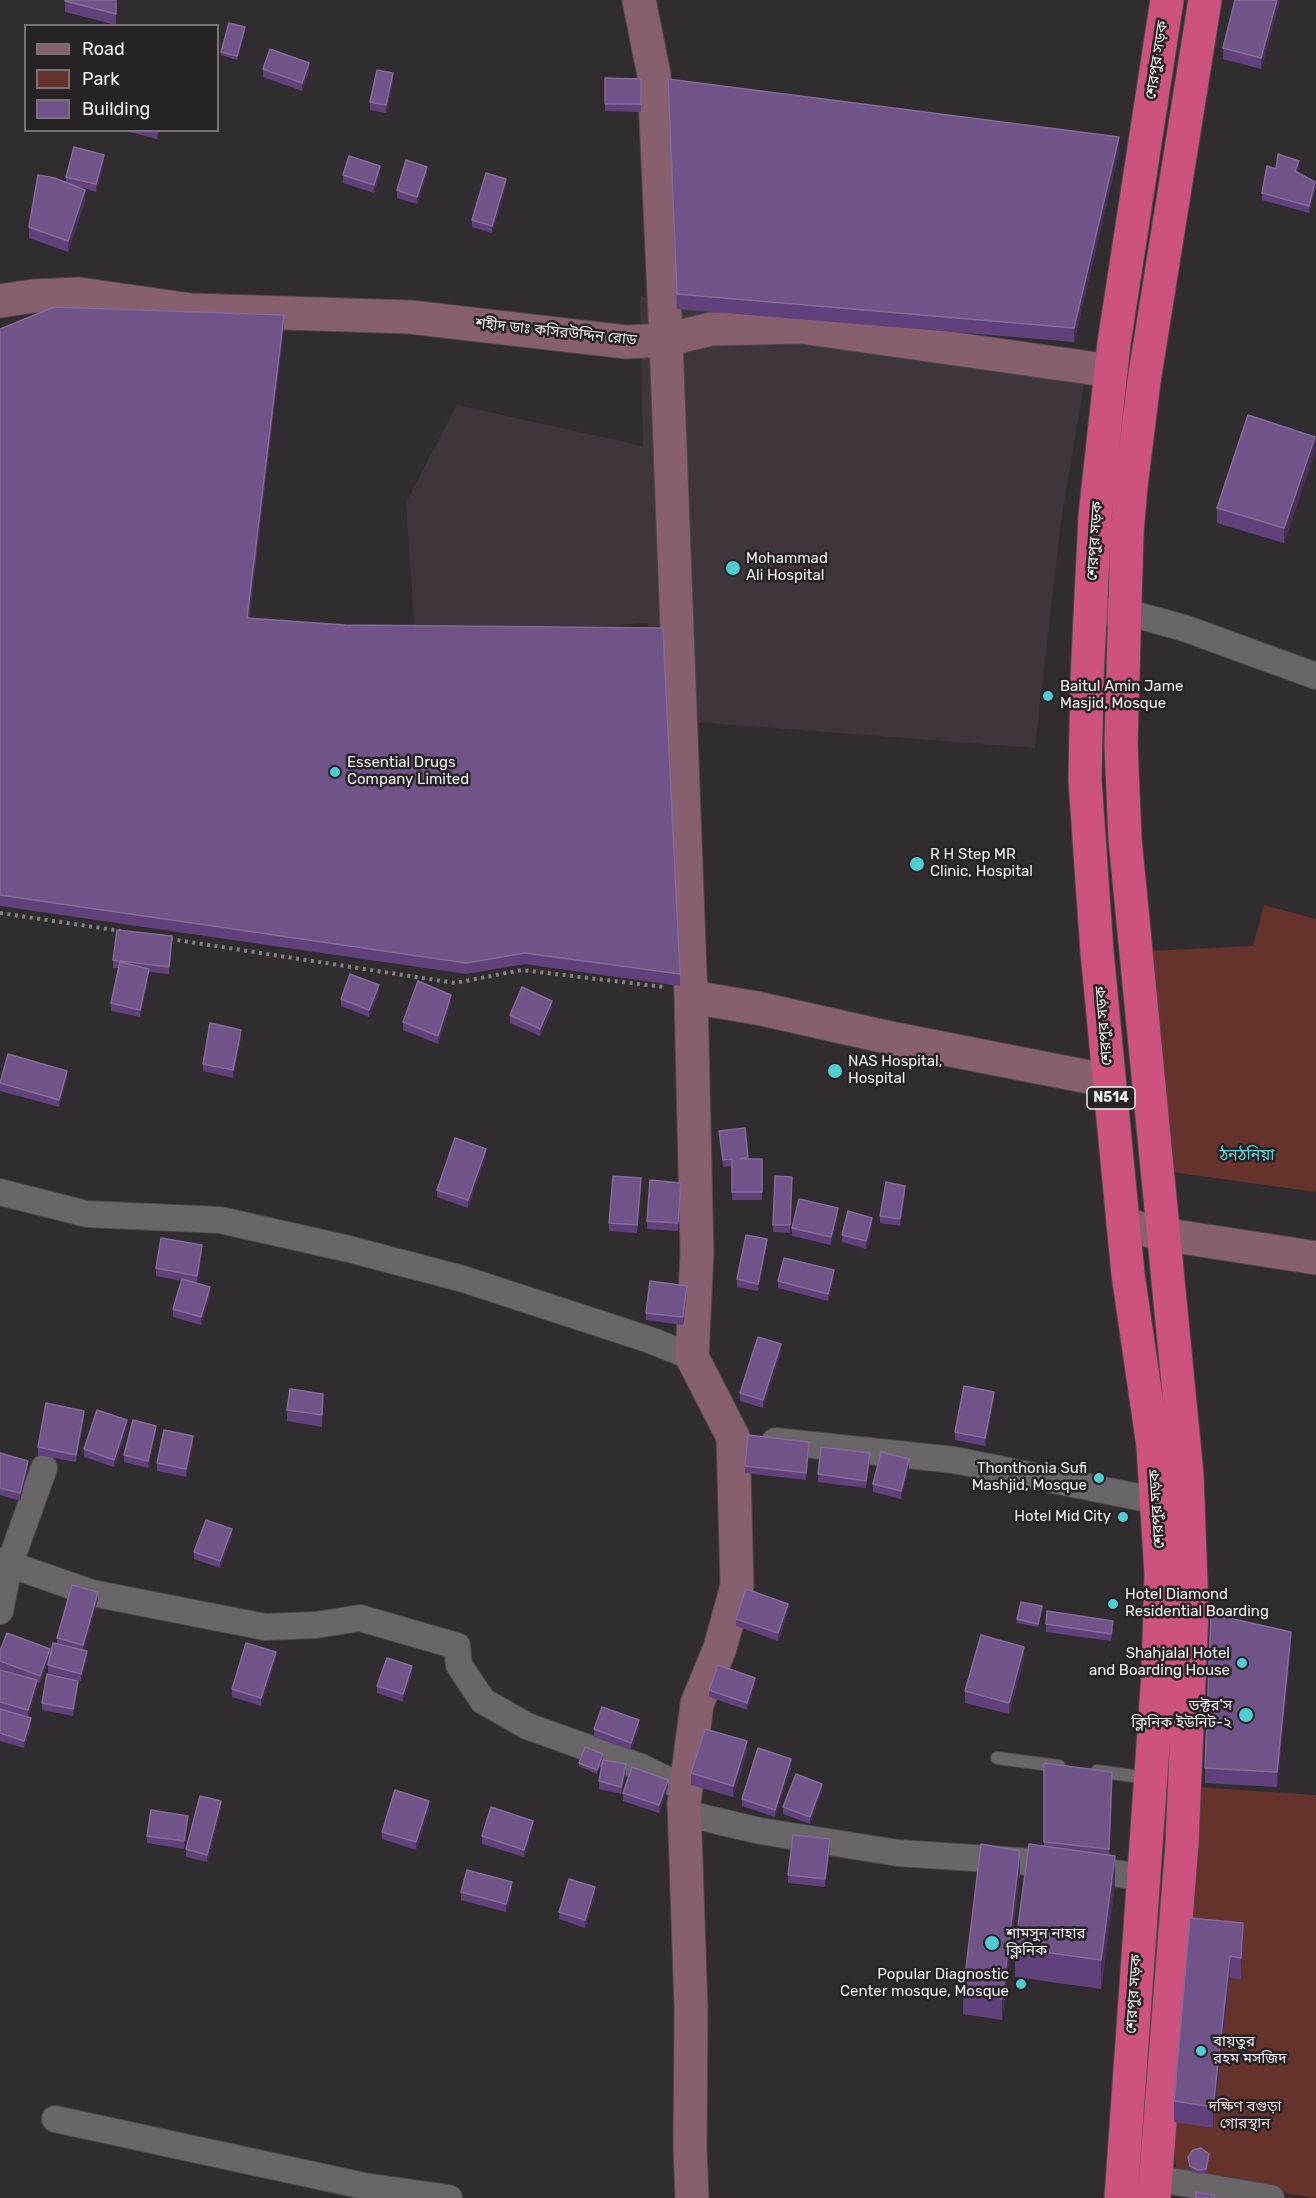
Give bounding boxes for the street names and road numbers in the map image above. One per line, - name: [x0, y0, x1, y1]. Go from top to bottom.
- street label: শেরপুর সড়ক: [1142, 19, 1172, 101]
- street label: শহীদ ডাঃ কসিরউদ্দিন রোড: [475, 315, 637, 349]
- street label: শেরপুর সড়ক: [1083, 501, 1107, 581]
- street label: শেরপুর সড়ক: [1092, 986, 1116, 1066]
- road number: N514: [1087, 1087, 1135, 1109]
- street label: শেরপুর সড়ক: [1145, 1469, 1169, 1549]
- street label: শেরপুর সড়ক: [1122, 1954, 1146, 2034]

